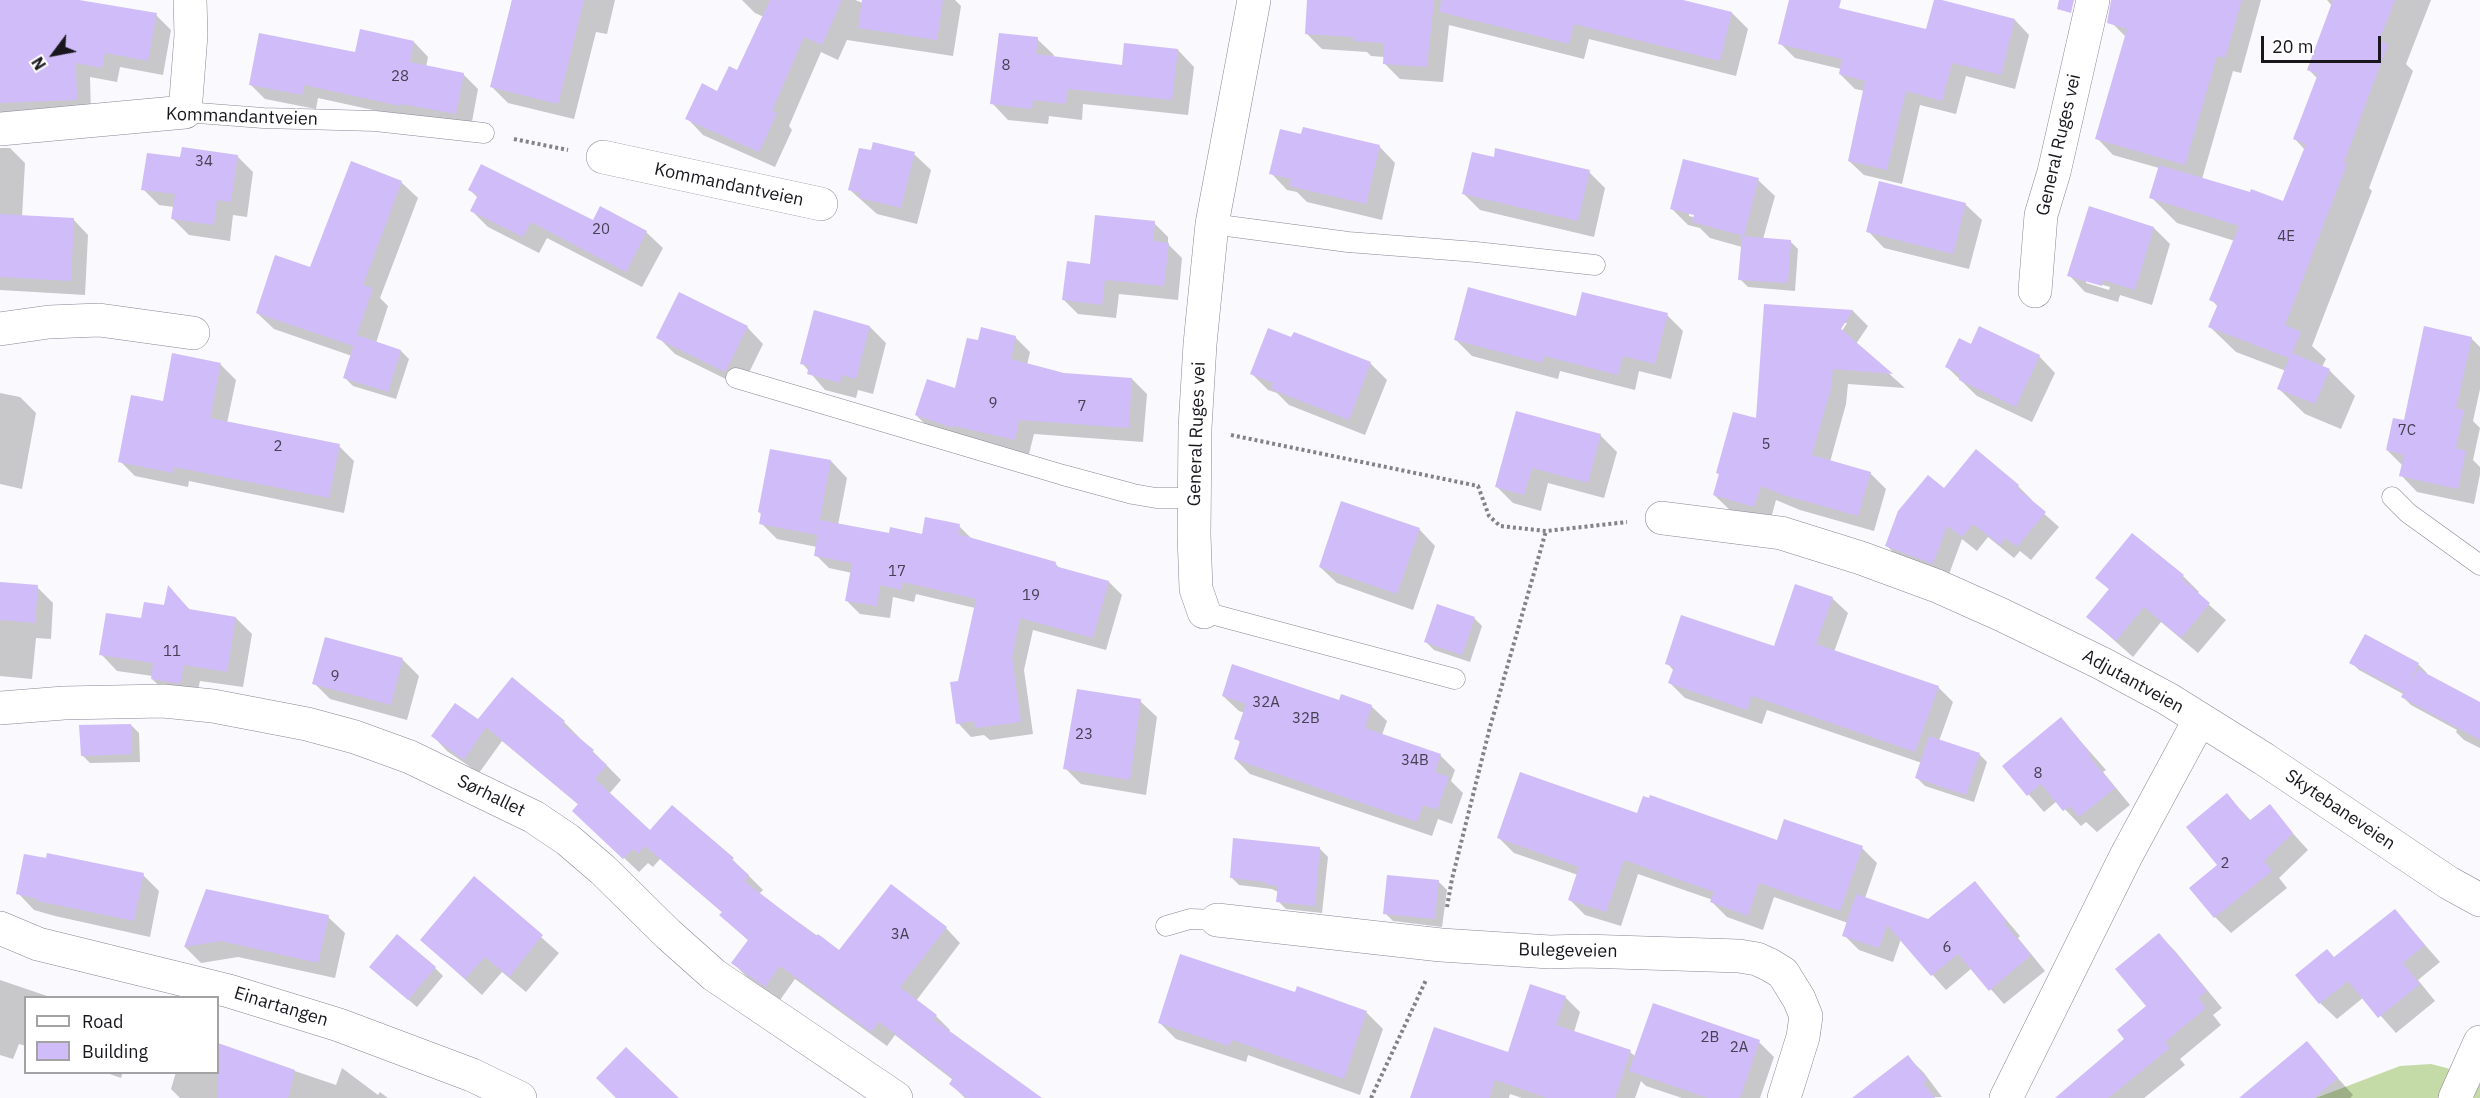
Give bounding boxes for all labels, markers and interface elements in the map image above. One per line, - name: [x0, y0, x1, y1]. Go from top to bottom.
- north arrow: [24, 24, 84, 84]
- scale bar: [2264, 24, 2384, 62]
- text: 20 m: [2272, 35, 2314, 58]
- text: N: [27, 53, 50, 74]
- house number: 8: [1002, 57, 1010, 75]
- house number: 28: [391, 68, 409, 86]
- street label: General Ruges vei: [2032, 72, 2086, 218]
- street label: Kommandantveien: [166, 104, 318, 130]
- house number: 34: [195, 153, 213, 171]
- street label: Kommandantveien: [652, 159, 806, 211]
- house number: 20: [592, 221, 610, 239]
- house number: 4E: [2277, 228, 2295, 246]
- street label: General Ruges vei: [1184, 361, 1210, 507]
- house number: 9: [989, 395, 997, 413]
- house number: 7: [1078, 398, 1086, 416]
- house number: 7C: [2398, 422, 2416, 440]
- house number: 5: [1762, 436, 1770, 454]
- house number: 2: [274, 438, 282, 456]
- house number: 17: [888, 563, 906, 581]
- house number: 19: [1022, 587, 1040, 605]
- house number: 11: [163, 643, 181, 661]
- street label: Adjutantveien: [2079, 645, 2187, 719]
- house number: 9: [331, 668, 339, 686]
- house number: 32A: [1252, 694, 1280, 712]
- house number: 32B: [1292, 710, 1320, 728]
- house number: 23: [1075, 726, 1093, 744]
- house number: 34B: [1401, 752, 1429, 770]
- house number: 8: [2034, 765, 2042, 783]
- street label: Skytebaneveien: [2281, 765, 2399, 855]
- street label: Sørhallet: [453, 770, 529, 822]
- house number: 2: [2221, 855, 2229, 873]
- house number: 3A: [891, 926, 909, 944]
- street label: Bulegeveien: [1518, 939, 1618, 963]
- house number: 6: [1943, 939, 1951, 957]
- street label: Einartangen: [231, 982, 331, 1032]
- legend: [24, 996, 219, 1074]
- text: Road: [82, 1010, 123, 1033]
- house number: 2B: [1701, 1029, 1719, 1047]
- house number: 2A: [1730, 1039, 1748, 1057]
- text: Building: [82, 1040, 148, 1063]

